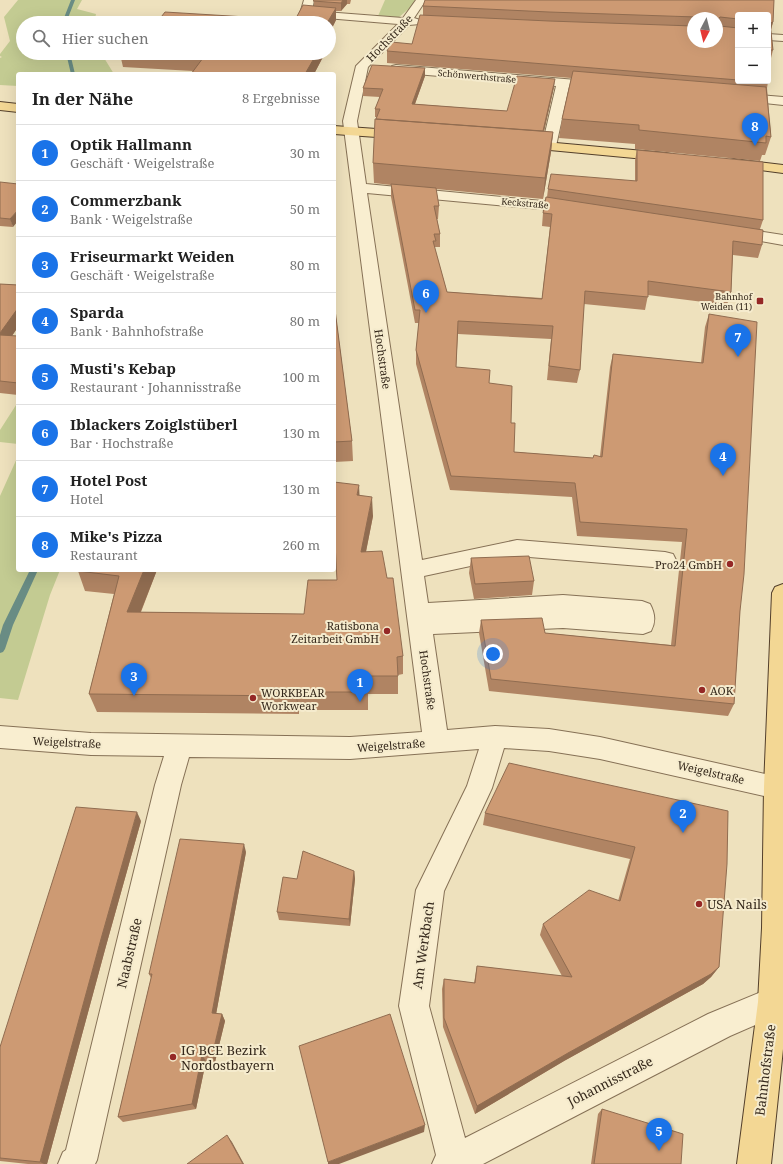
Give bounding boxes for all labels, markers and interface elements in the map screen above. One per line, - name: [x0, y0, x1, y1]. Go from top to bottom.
- street label: Hochstraße: [363, 11, 415, 65]
- north arrow: [687, 12, 723, 48]
- map controls: [735, 12, 771, 84]
- button: +: [735, 12, 771, 48]
- search box: [16, 16, 336, 60]
- icon: search: [30, 27, 52, 49]
- text: Hier suchen: [62, 28, 149, 48]
- button: −: [735, 48, 771, 84]
- street label: Schönwerthstraße: [437, 66, 517, 86]
- text: In der Nähe: [32, 87, 133, 110]
- text: 8 Ergebnisse: [242, 89, 320, 107]
- pin: 8: [742, 113, 768, 146]
- text: Optik Hallmann: [70, 134, 192, 154]
- text: 1: [41, 144, 49, 162]
- text: 30 m: [290, 144, 320, 162]
- text: Geschäft · Weigelstraße: [70, 154, 214, 172]
- text: Commerzbank: [70, 190, 181, 210]
- street label: Keckstraße: [501, 194, 549, 212]
- text: 2: [41, 200, 49, 218]
- text: 50 m: [290, 200, 320, 218]
- text: Bank · Weigelstraße: [70, 210, 193, 228]
- text: Friseurmarkt Weiden: [70, 246, 235, 266]
- text: 3: [41, 256, 49, 274]
- text: 80 m: [290, 256, 320, 274]
- text: Geschäft · Weigelstraße: [70, 266, 214, 284]
- pin: 6: [413, 280, 439, 313]
- place label: Bahnhof Weiden (11): [701, 290, 753, 313]
- marker: Bahnhof Weiden (11): [755, 296, 765, 306]
- text: Sparda: [70, 302, 124, 322]
- text: 4: [41, 312, 49, 330]
- text: 80 m: [290, 312, 320, 330]
- text: Bank · Bahnhofstraße: [70, 322, 204, 340]
- pin: 7: [725, 324, 751, 357]
- street label: Hochstraße: [371, 328, 395, 390]
- text: Musti's Kebap: [70, 358, 176, 378]
- text: 5: [41, 368, 49, 386]
- text: 100 m: [283, 368, 320, 386]
- text: Restaurant · Johannisstraße: [70, 378, 241, 396]
- text: Iblackers Zoiglstüberl: [70, 414, 238, 434]
- text: 6: [41, 424, 49, 442]
- text: 130 m: [283, 424, 320, 442]
- text: Bar · Hochstraße: [70, 434, 173, 452]
- pin: 4: [710, 443, 736, 476]
- text: Hotel Post: [70, 470, 147, 490]
- text: 7: [41, 480, 49, 498]
- text: 130 m: [283, 480, 320, 498]
- text: Hotel: [70, 490, 103, 508]
- text: Mike's Pizza: [70, 526, 163, 546]
- text: 8: [41, 536, 49, 554]
- text: 260 m: [283, 536, 320, 554]
- text: Restaurant: [70, 546, 138, 564]
- place label: Pro24 GmbH: [655, 557, 722, 572]
- marker: Pro24 GmbH: [725, 559, 735, 569]
- place label: Ratisbona Zeitarbeit GmbH: [291, 618, 379, 646]
- marker: Ratisbona Zeitarbeit GmbH: [382, 626, 392, 636]
- your location: [483, 644, 503, 664]
- street label: Hochstraße: [416, 649, 440, 711]
- pin: 3: [121, 663, 147, 696]
- pin: 1: [347, 669, 373, 702]
- place label: AOK: [710, 683, 734, 698]
- place label: WORKBEAR Workwear: [261, 685, 325, 713]
- marker: AOK: [697, 685, 707, 695]
- marker: WORKBEAR Workwear: [248, 693, 258, 703]
- street label: Weigelstraße: [32, 733, 102, 751]
- street label: Weigelstraße: [356, 735, 426, 755]
- street label: Weigelstraße: [676, 757, 746, 787]
- pin: 2: [670, 800, 696, 833]
- place label: USA Nails: [707, 895, 767, 913]
- marker: USA Nails: [694, 899, 704, 909]
- street label: Am Werkbach: [408, 900, 438, 990]
- street label: Naabstraße: [112, 916, 146, 990]
- street label: Bahnhofstraße: [750, 1023, 780, 1117]
- place label: IG BCE Bezirk Nordostbayern: [181, 1041, 275, 1074]
- marker: IG BCE Bezirk Nordostbayern: [168, 1052, 178, 1062]
- street label: Johannisstraße: [563, 1052, 656, 1111]
- pin: 5: [646, 1118, 672, 1151]

